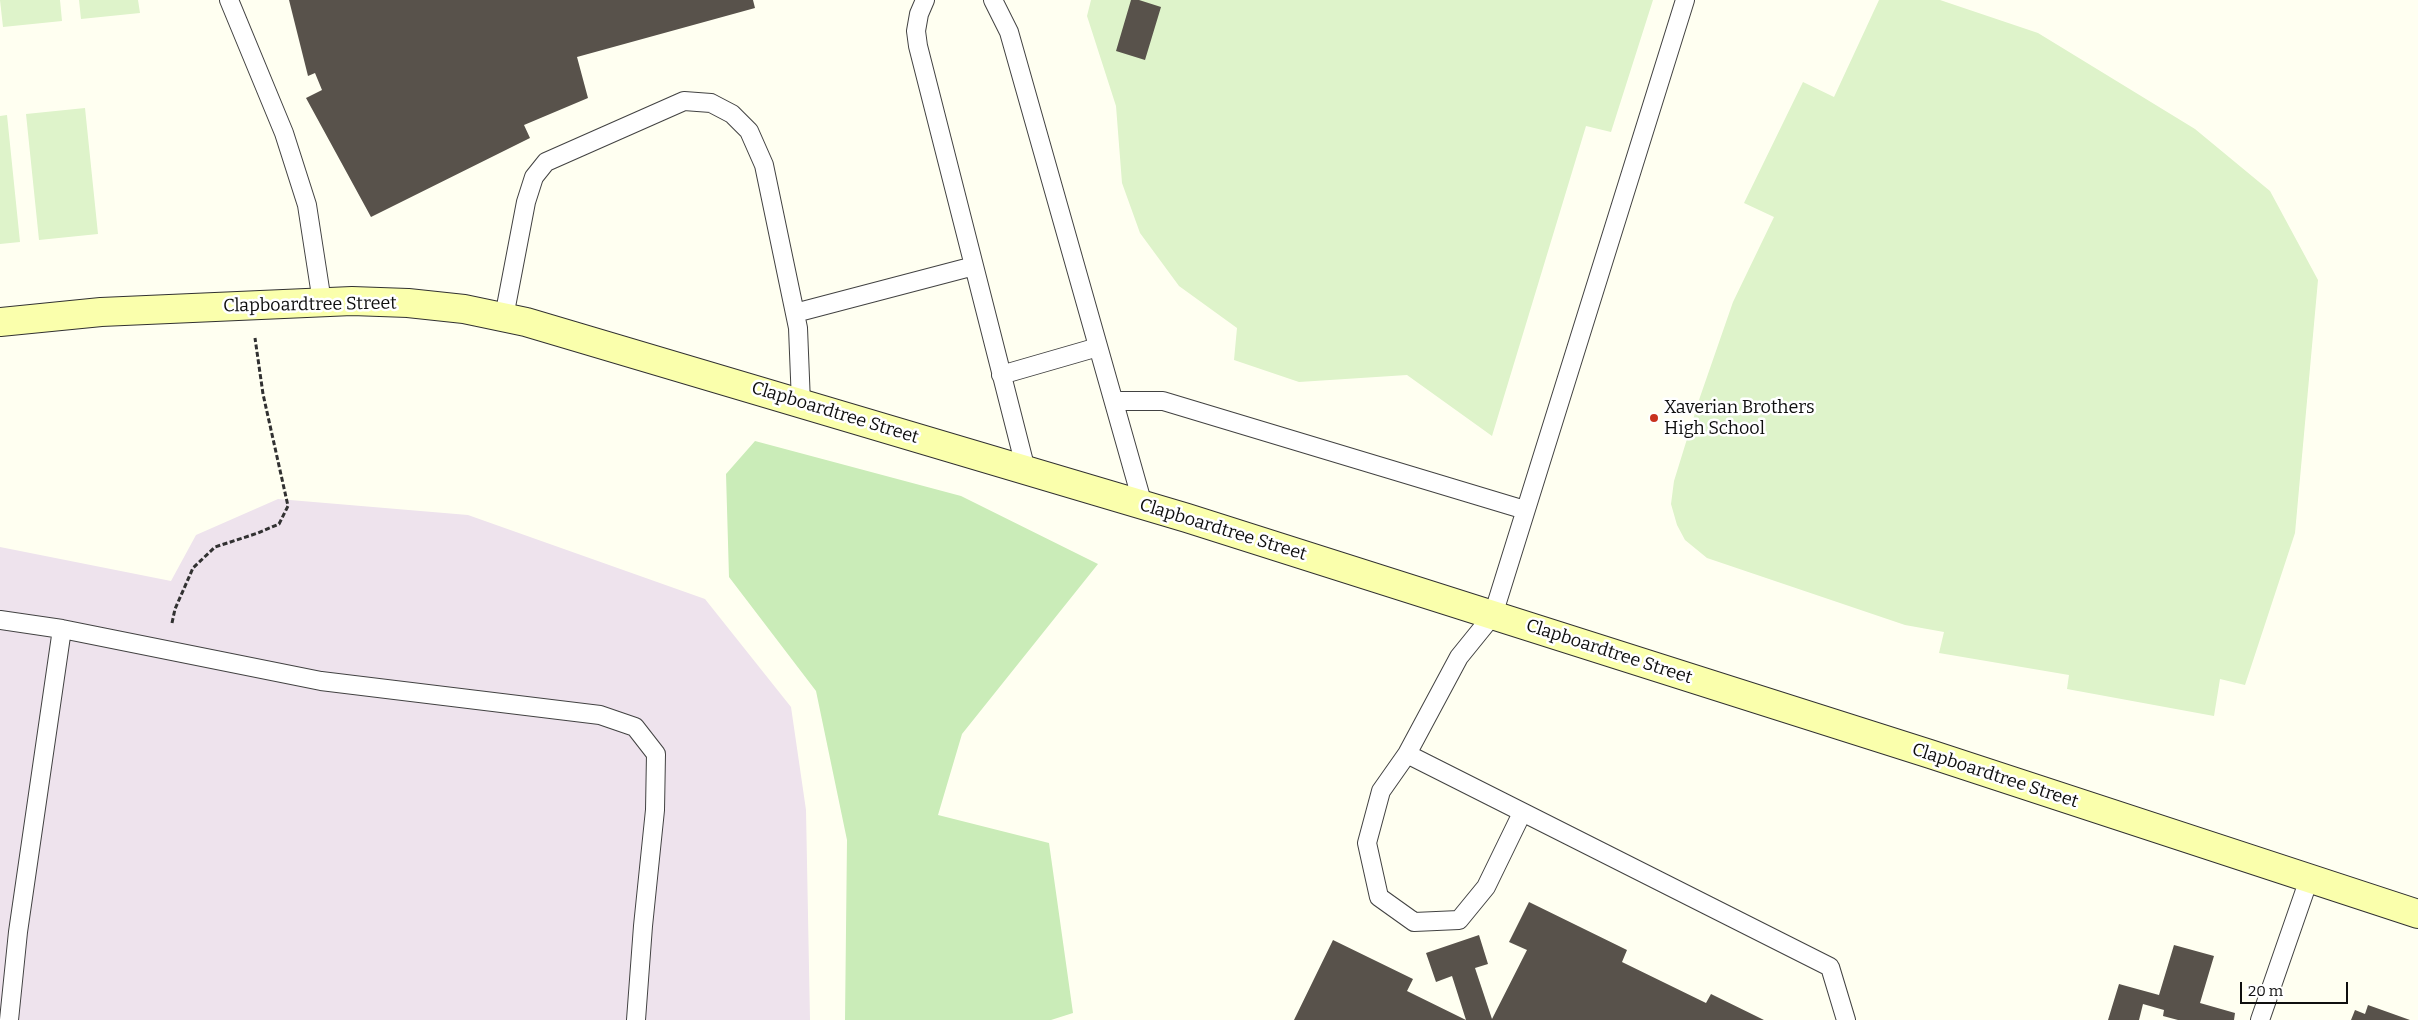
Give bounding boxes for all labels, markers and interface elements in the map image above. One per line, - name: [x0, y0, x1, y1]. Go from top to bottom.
- street label: Clapboardtree Street: [223, 293, 397, 317]
- street label: Clapboardtree Street: [749, 377, 921, 449]
- place label: Xaverian Brothers High School: [1664, 397, 1815, 439]
- marker: Xaverian Brothers High School: [1648, 412, 1660, 424]
- street label: Clapboardtree Street: [1137, 494, 1309, 566]
- street label: Clapboardtree Street: [1523, 615, 1695, 689]
- street label: Clapboardtree Street: [1909, 739, 2081, 813]
- scale bar: [2243, 972, 2350, 1004]
- text: 20 m: [2248, 982, 2283, 1000]

